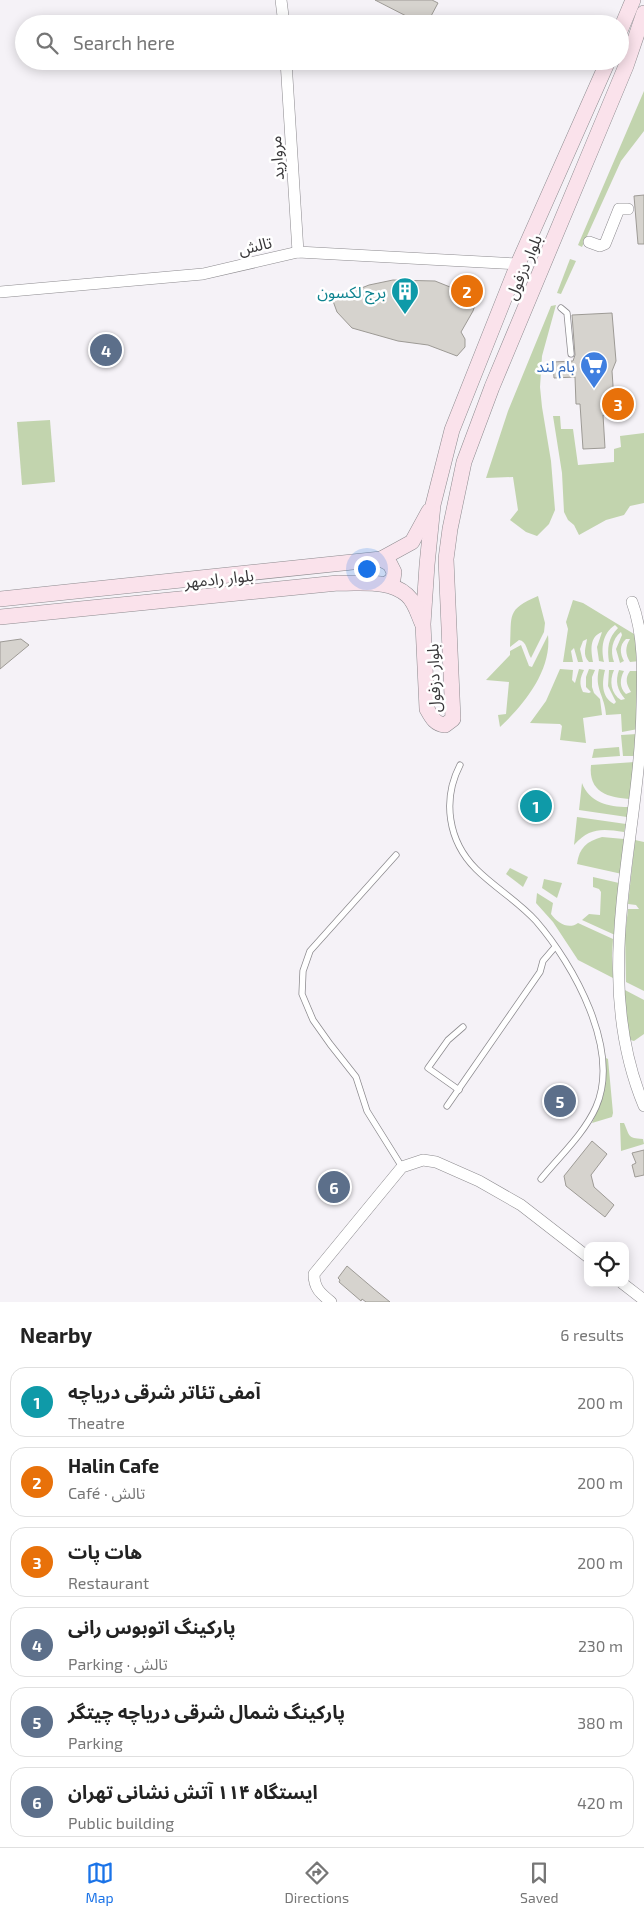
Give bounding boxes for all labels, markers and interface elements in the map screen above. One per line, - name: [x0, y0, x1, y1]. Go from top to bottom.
- search box: [15, 15, 629, 70]
- icon: search: [33, 29, 61, 57]
- text: Search here: [73, 31, 175, 54]
- street label: مروارید: [265, 135, 288, 181]
- street label: تالش: [236, 232, 274, 259]
- street label: بلوار دزفول: [501, 232, 547, 303]
- pin: 2: [451, 272, 483, 310]
- building icon: برج لکسون: [390, 276, 420, 315]
- place label: برج لکسون: [317, 282, 386, 305]
- pin: 4: [90, 331, 122, 369]
- supermarket icon: بام لند: [579, 350, 609, 389]
- place label: بام لند: [537, 356, 575, 379]
- pin: 3: [602, 385, 634, 423]
- your location: [354, 556, 380, 582]
- street label: بلوار رادمهر: [182, 565, 255, 592]
- street label: بلوار دزفول: [422, 643, 446, 713]
- pin: 1: [520, 787, 552, 825]
- pin: 5: [544, 1082, 576, 1120]
- pin: 6: [318, 1168, 350, 1206]
- map controls: [584, 1242, 629, 1287]
- button: locate: [584, 1242, 629, 1287]
- text: Nearby: [20, 1322, 92, 1347]
- text: 6 results: [560, 1325, 624, 1344]
- text: آمفی تئاتر شرقی دریاچه: [68, 1380, 261, 1403]
- text: 1: [34, 1393, 40, 1412]
- text: 200 m: [577, 1393, 623, 1412]
- text: Theatre: [68, 1413, 125, 1432]
- text: Halin Cafe: [68, 1454, 159, 1477]
- text: 2: [32, 1473, 42, 1492]
- text: 200 m: [577, 1473, 623, 1492]
- text: Café · تالش: [68, 1483, 145, 1502]
- text: هات پات: [68, 1540, 142, 1563]
- text: 3: [32, 1553, 42, 1572]
- text: 200 m: [577, 1553, 623, 1572]
- text: Restaurant: [68, 1573, 149, 1592]
- text: پارکینگ اتوبوس رانی: [68, 1615, 236, 1638]
- text: 4: [32, 1636, 42, 1655]
- text: 230 m: [578, 1636, 623, 1655]
- text: Parking · تالش: [68, 1654, 168, 1673]
- text: پارکینگ شمال شرقی دریاچه چیتگر: [68, 1700, 345, 1723]
- text: 5: [33, 1713, 41, 1732]
- text: 380 m: [577, 1713, 623, 1732]
- text: Parking: [68, 1733, 123, 1752]
- text: ایستگاه ۱۱۴ آتش نشانی تهران: [68, 1780, 318, 1803]
- text: 6: [32, 1793, 42, 1812]
- text: 420 m: [577, 1793, 623, 1812]
- text: Public building: [68, 1813, 174, 1832]
- tab: Map: [85, 1859, 114, 1906]
- tab: Directions: [285, 1859, 349, 1906]
- tab: Saved: [520, 1859, 559, 1906]

